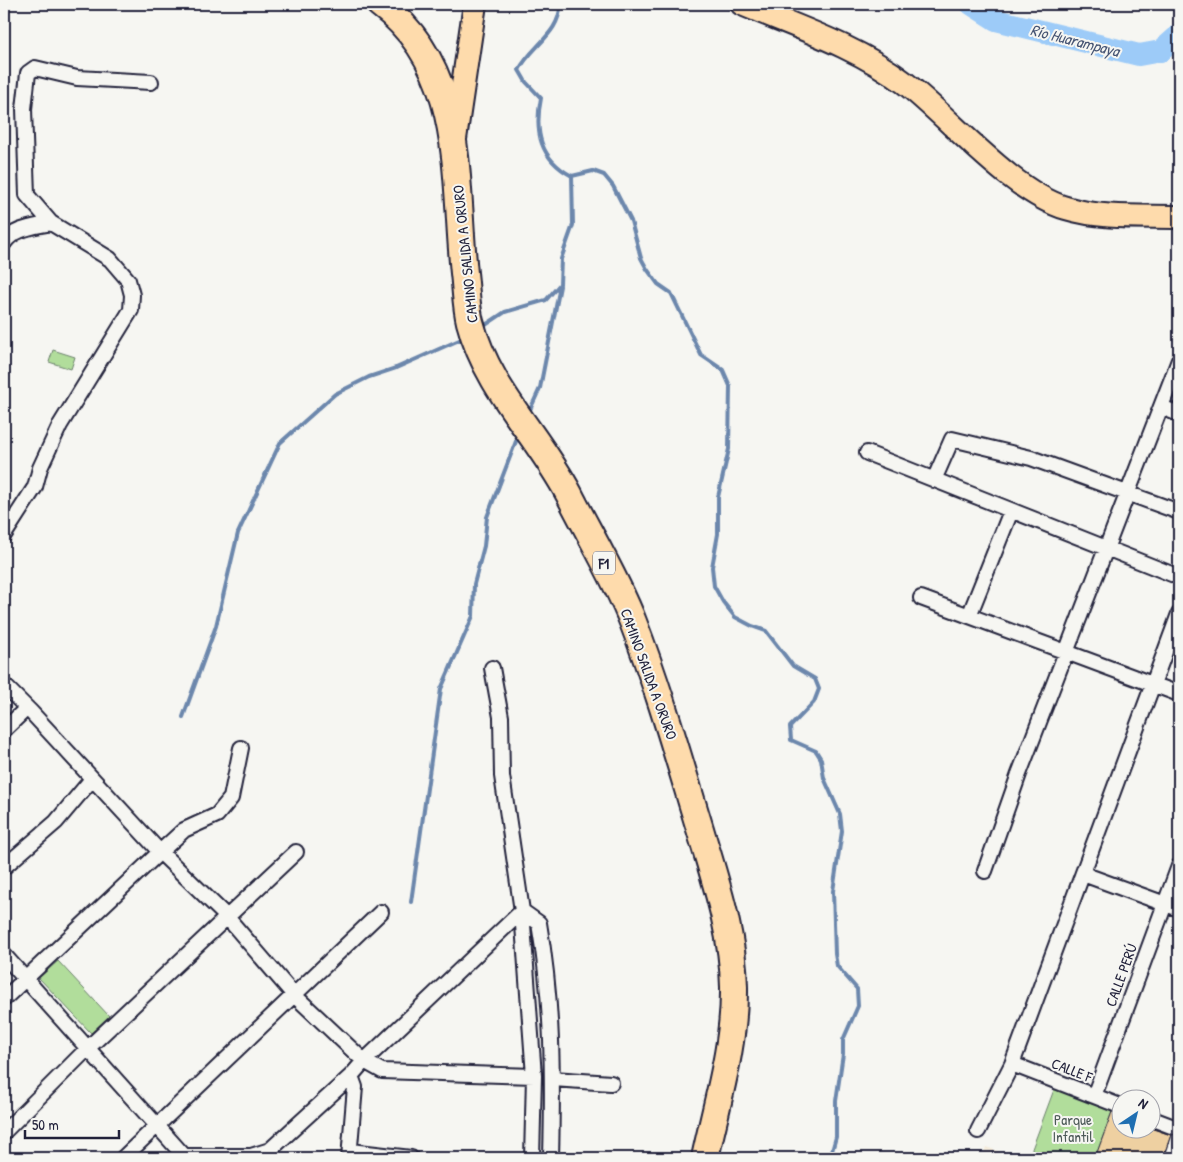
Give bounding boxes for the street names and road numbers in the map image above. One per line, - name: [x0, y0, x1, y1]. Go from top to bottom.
- street label: CAMINO SALIDA A ORURO: [447, 184, 483, 324]
- road number: F1: [593, 552, 615, 574]
- street label: CAMINO SALIDA A ORURO: [615, 605, 683, 743]
- street label: CALLE PERÚ: [1100, 941, 1142, 1009]
- street label: CALLE F: [1048, 1053, 1096, 1088]

